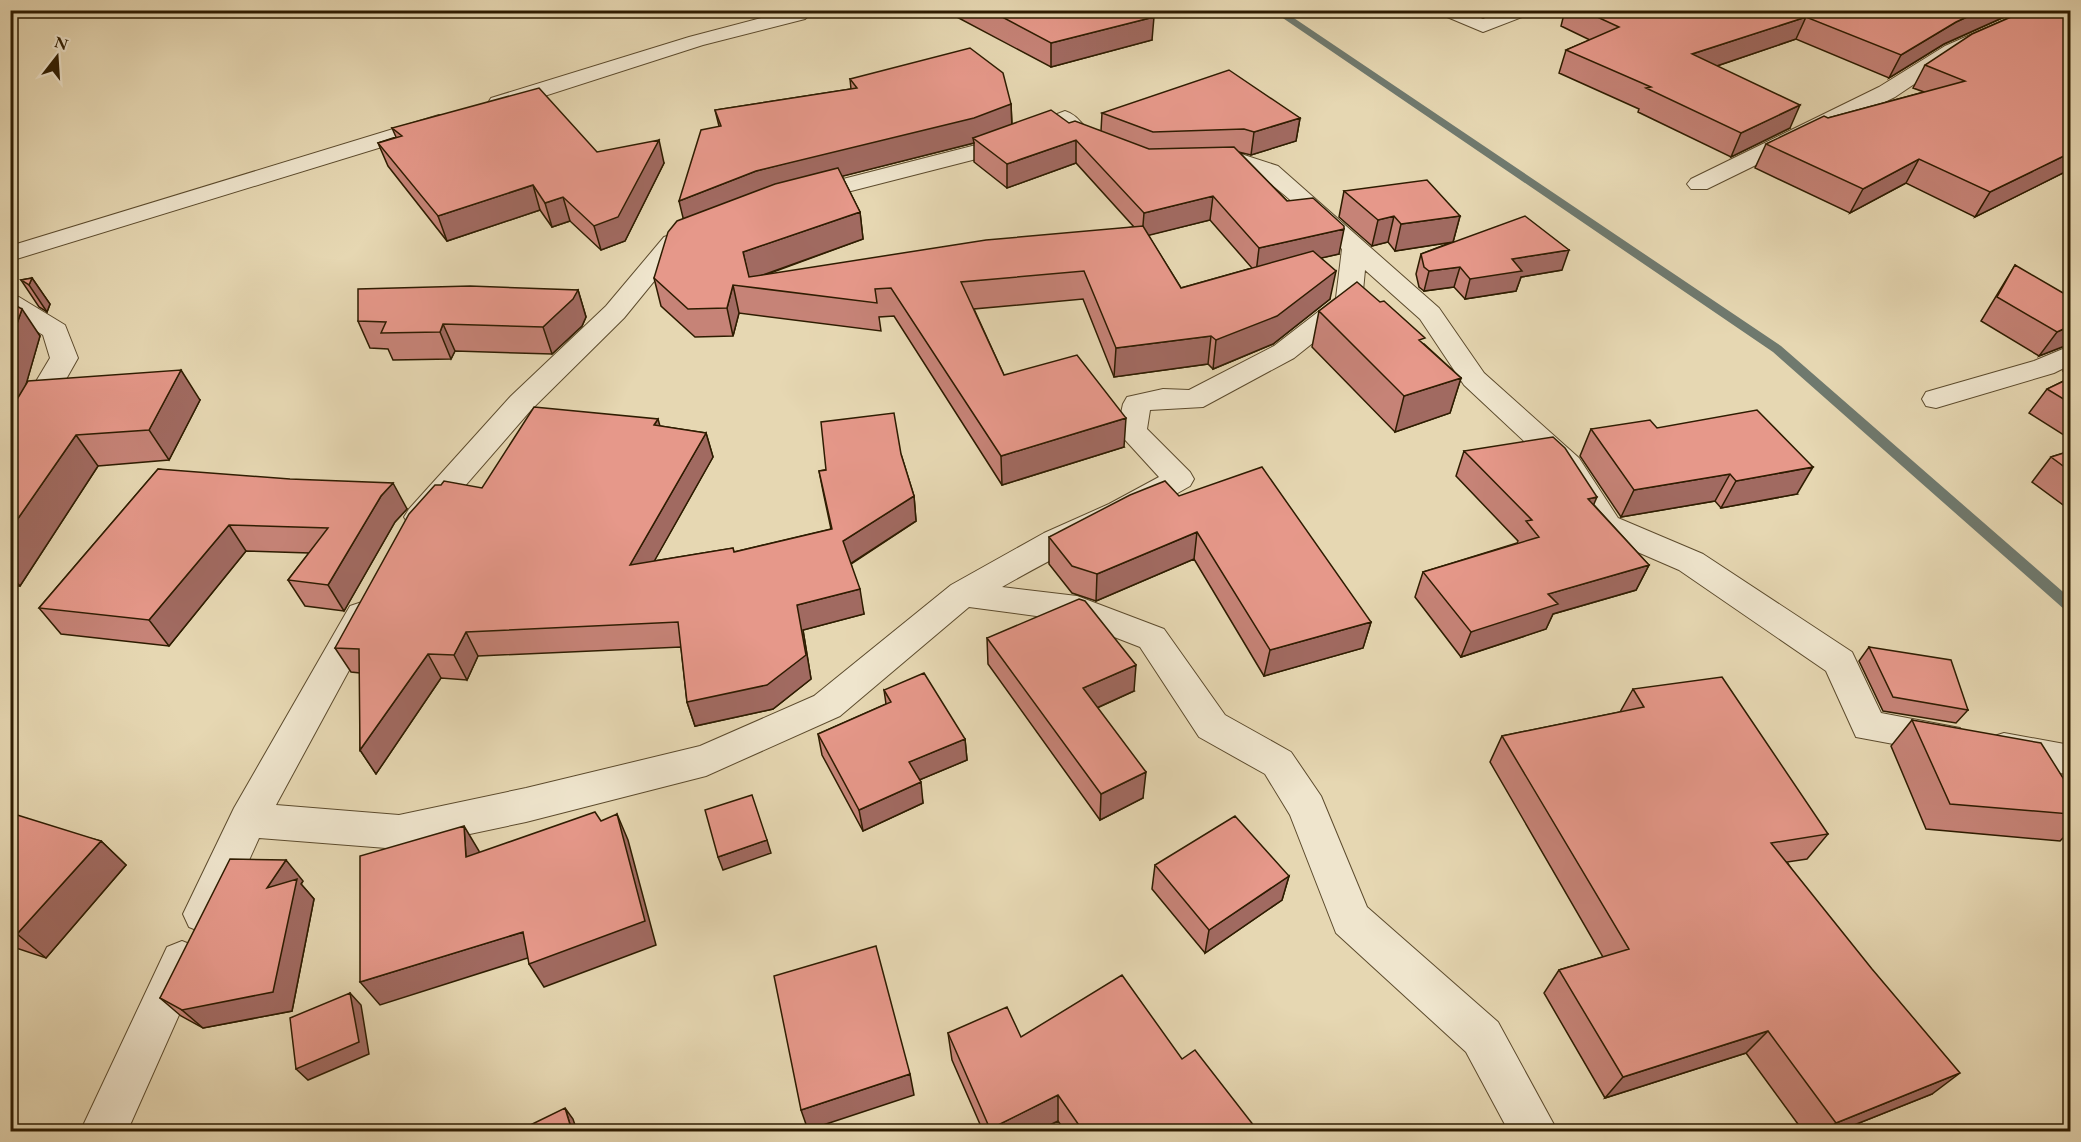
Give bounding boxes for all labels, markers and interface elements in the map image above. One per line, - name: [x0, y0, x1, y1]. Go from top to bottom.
- north arrow: [27, 27, 87, 87]
- text: N: [52, 31, 71, 55]

